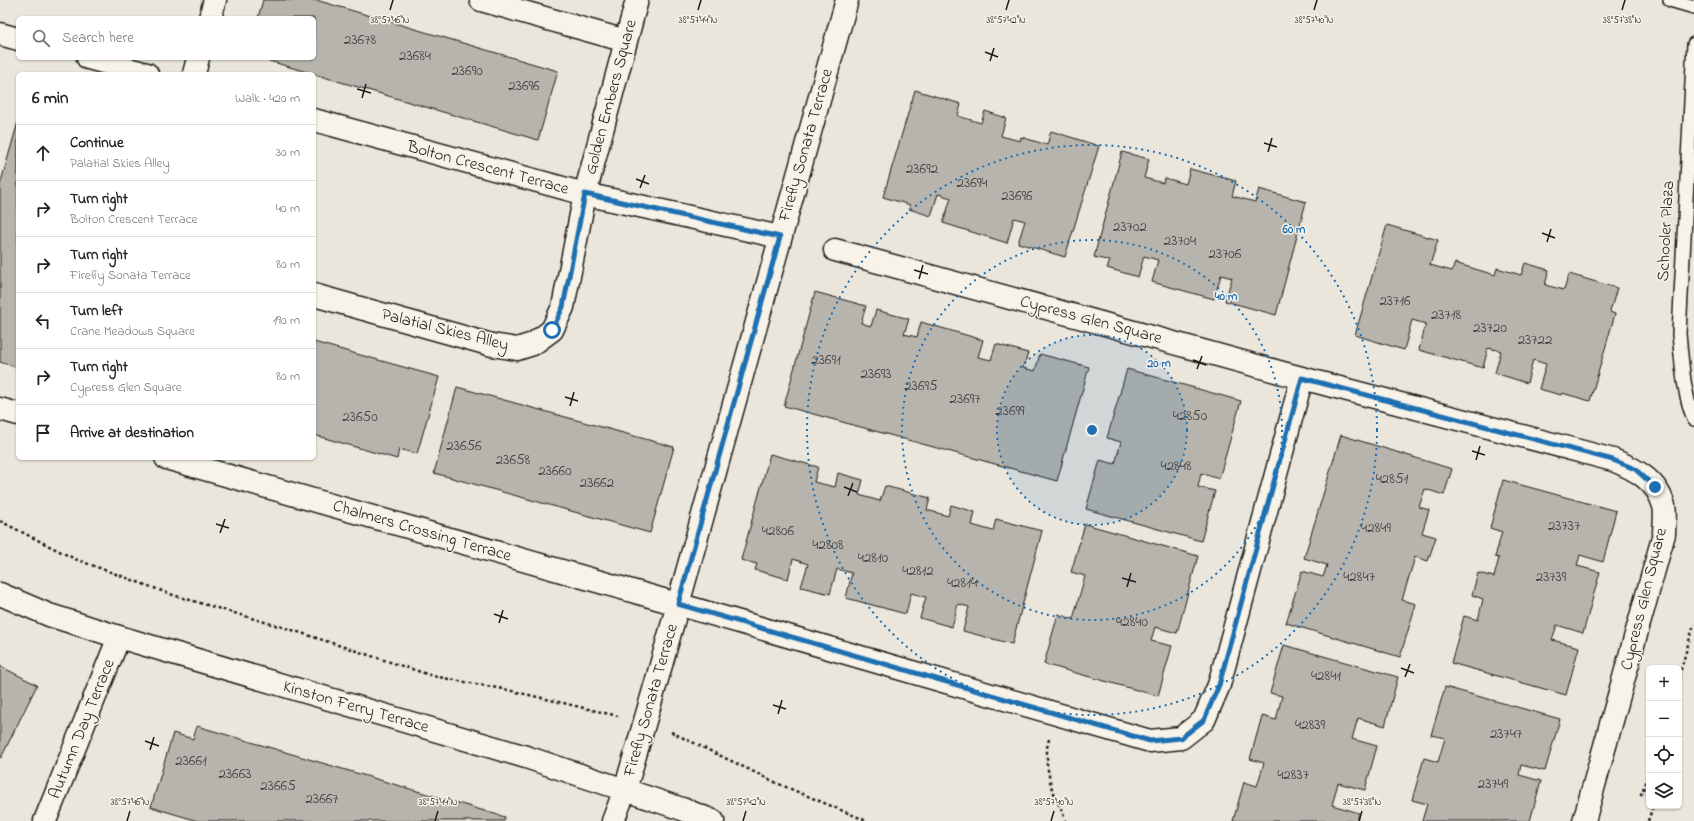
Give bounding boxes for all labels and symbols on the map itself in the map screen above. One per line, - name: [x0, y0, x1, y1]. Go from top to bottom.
- text: 38°57'46"N: [370, 13, 410, 28]
- text: 38°57'44"N: [679, 13, 718, 28]
- text: 38°57'42"N: [986, 13, 1026, 28]
- text: 38°57'40"N: [1295, 13, 1334, 28]
- text: 38°57'38"N: [1603, 13, 1641, 28]
- street label: Golden Embers Square: [578, 16, 644, 177]
- house number: 23678: [344, 29, 376, 51]
- house number: 23684: [399, 45, 431, 67]
- house number: 23690: [451, 60, 483, 82]
- street label: Firefly Sonata Terrace: [772, 65, 841, 226]
- house number: 23696: [508, 75, 540, 97]
- street label: Bolton Crescent Terrace: [403, 134, 572, 202]
- house number: 23692: [906, 158, 939, 180]
- house number: 23694: [957, 172, 987, 194]
- street label: Schooler Plaza: [1651, 180, 1681, 282]
- house number: 23696: [1001, 185, 1033, 207]
- house number: 23702: [1113, 216, 1147, 238]
- text: 60 m: [1282, 221, 1306, 239]
- house number: 23704: [1164, 230, 1196, 252]
- house number: 23706: [1209, 243, 1242, 265]
- text: 40 m: [1214, 288, 1238, 306]
- street label: Cypress Glen Square: [1017, 289, 1165, 352]
- house number: 23716: [1379, 290, 1411, 312]
- street label: Palatial Skies Alley: [379, 302, 511, 359]
- house number: 23718: [1431, 304, 1461, 326]
- house number: 23720: [1473, 317, 1507, 339]
- route start: [543, 321, 561, 339]
- house number: 23722: [1518, 329, 1553, 351]
- house number: 23691: [811, 349, 841, 371]
- text: 20 m: [1146, 355, 1171, 373]
- house number: 23693: [861, 363, 891, 385]
- house number: 23695: [904, 375, 938, 397]
- house number: 23697: [950, 388, 980, 410]
- house number: 23699: [995, 400, 1025, 422]
- house number: 42850: [1173, 405, 1208, 427]
- house number: 23650: [342, 406, 378, 428]
- centre of rings: [1085, 423, 1099, 437]
- house number: 23656: [446, 435, 482, 457]
- house number: 23658: [496, 449, 531, 471]
- house number: 42848: [1160, 455, 1192, 477]
- house number: 23660: [538, 460, 572, 482]
- house number: 42851: [1376, 468, 1409, 490]
- house number: 23662: [580, 472, 615, 494]
- route end: [1646, 478, 1664, 496]
- street label: Chalmers Crossing Terrace: [329, 494, 515, 571]
- house number: 23737: [1548, 515, 1580, 537]
- house number: 42849: [1361, 517, 1391, 539]
- house number: 42806: [762, 520, 795, 542]
- street label: Cypress Glen Square: [1614, 525, 1675, 673]
- house number: 42808: [812, 534, 844, 556]
- house number: 42810: [858, 547, 889, 569]
- house number: 42812: [902, 560, 934, 582]
- house number: 42847: [1343, 566, 1375, 588]
- house number: 23739: [1536, 566, 1567, 588]
- house number: 42814: [947, 572, 977, 594]
- house number: 42840: [1116, 611, 1148, 633]
- street label: Firefly Sonata Terrace: [617, 620, 686, 781]
- street label: Autumn Day Terrace: [43, 655, 123, 803]
- house number: 42841: [1311, 665, 1341, 687]
- street label: Kinston Ferry Terrace: [280, 674, 432, 741]
- house number: 42839: [1295, 714, 1325, 736]
- house number: 23747: [1490, 723, 1522, 745]
- house number: 23661: [175, 750, 207, 772]
- house number: 23663: [218, 763, 252, 785]
- house number: 42837: [1277, 764, 1309, 786]
- house number: 23749: [1478, 773, 1509, 795]
- house number: 23665: [260, 775, 296, 797]
- house number: 23667: [305, 788, 339, 810]
- text: 38°57'46"N: [110, 795, 150, 810]
- text: 38°57'44"N: [419, 795, 458, 810]
- text: 38°57'42"N: [726, 795, 766, 810]
- text: 38°57'40"N: [1035, 795, 1074, 810]
- text: 38°57'38"N: [1343, 795, 1381, 810]

